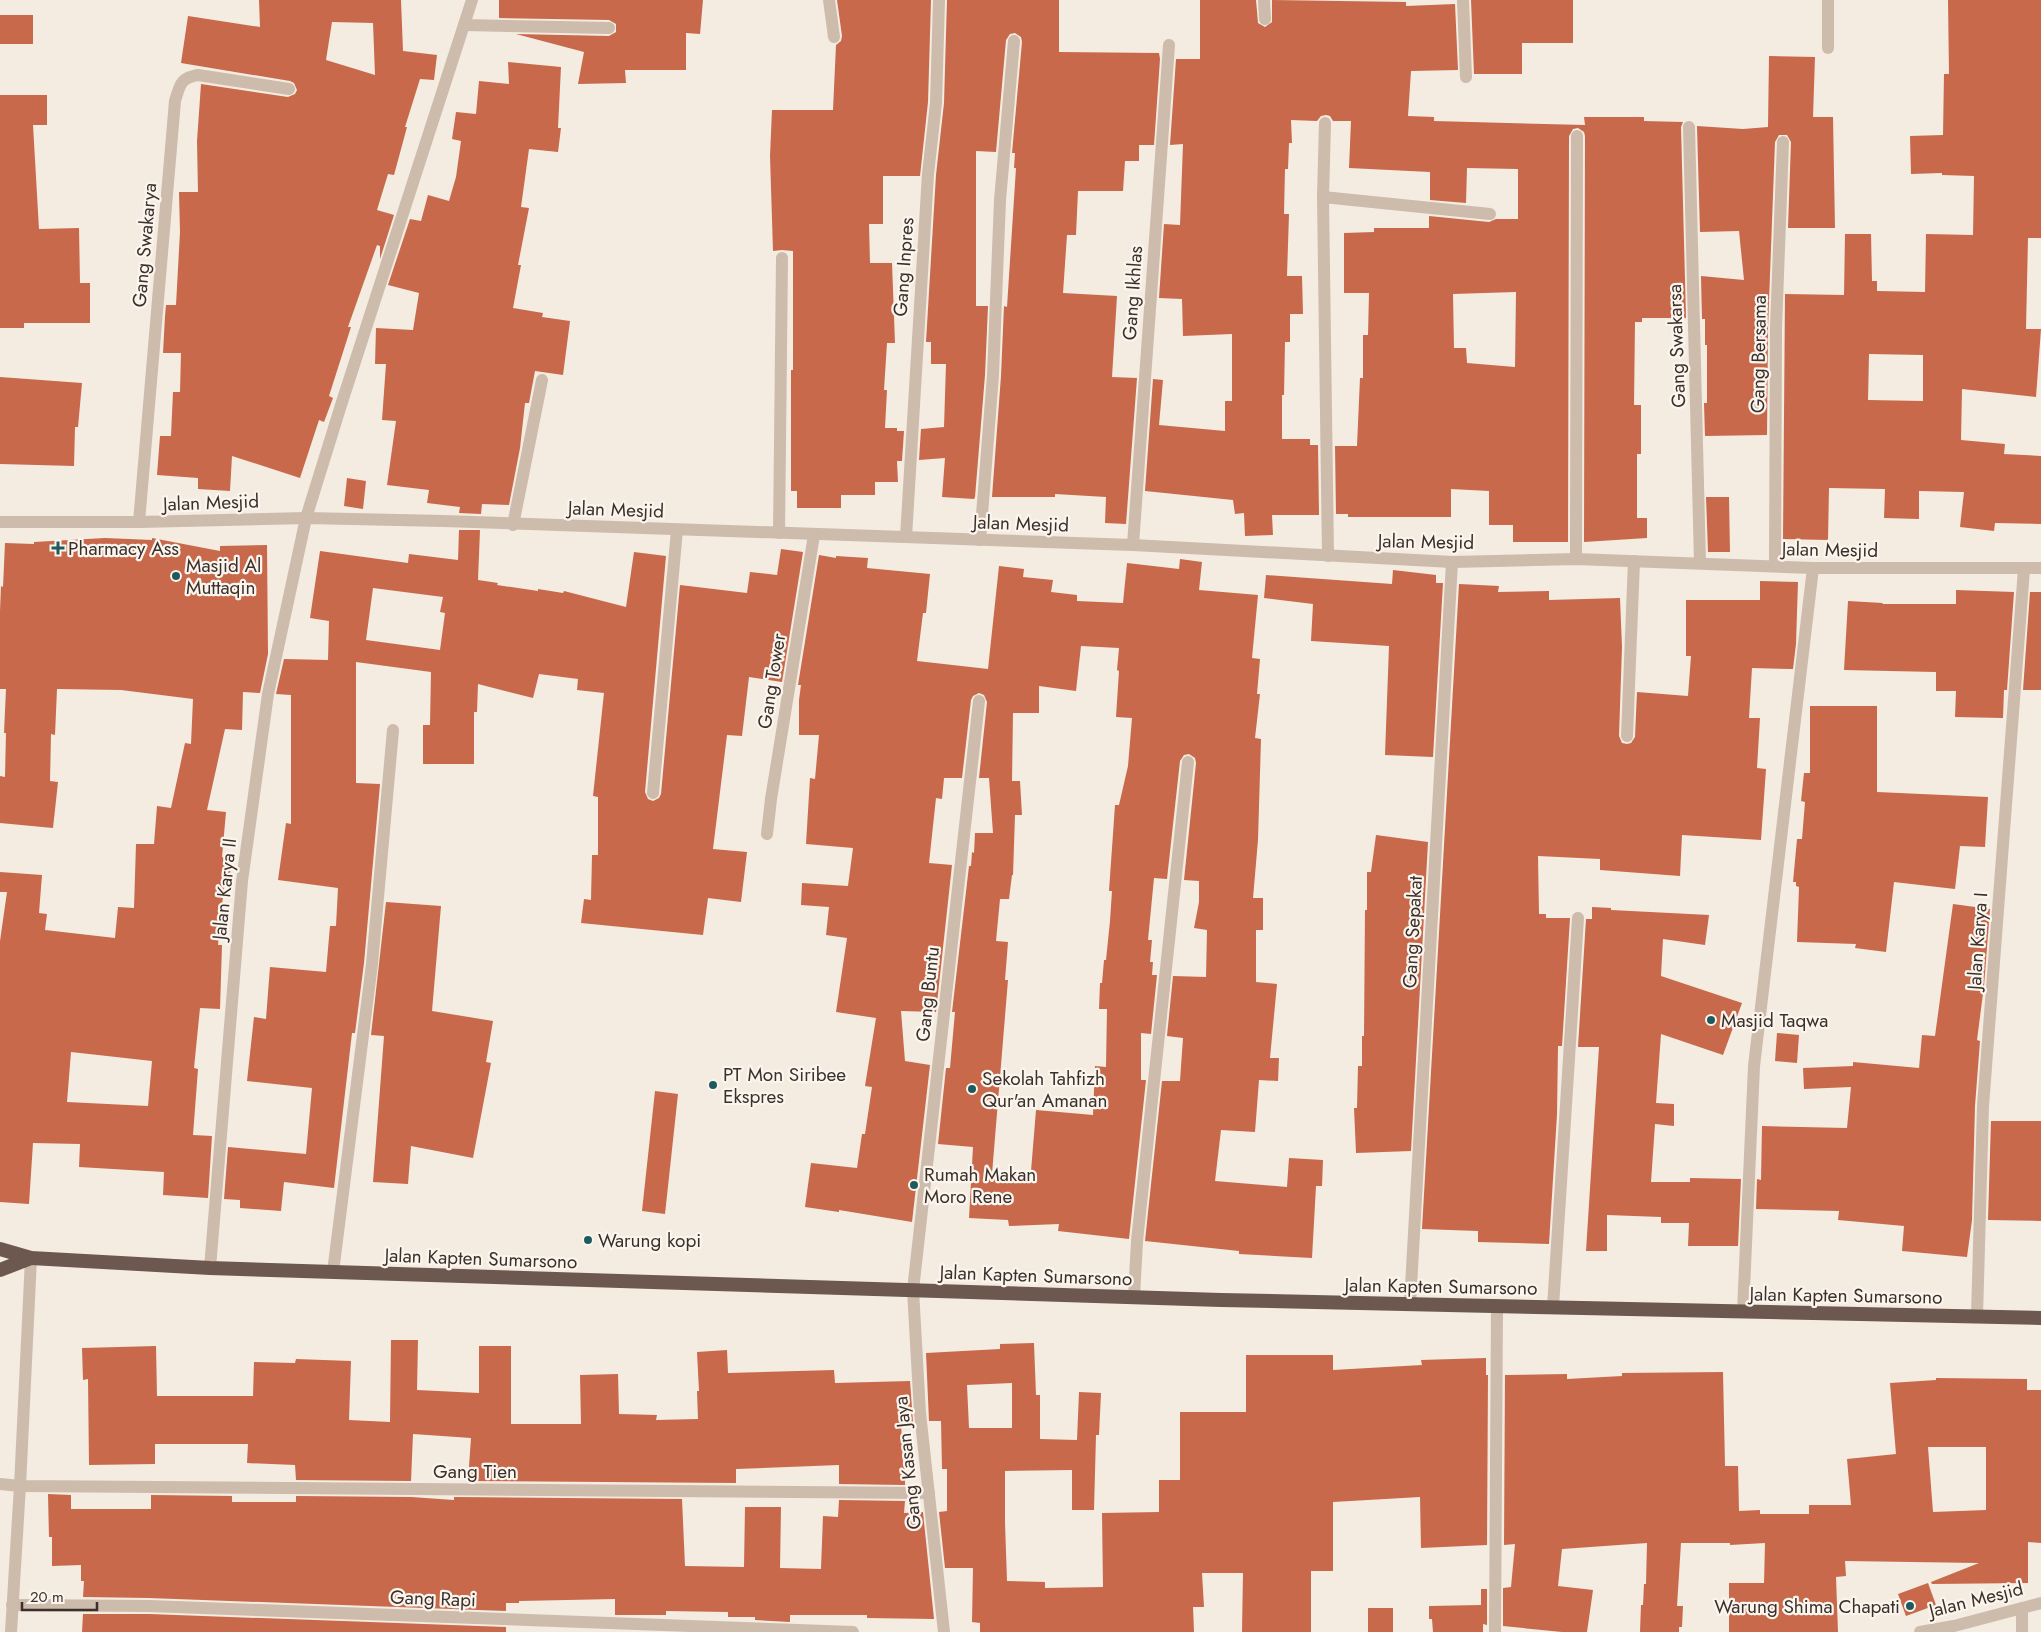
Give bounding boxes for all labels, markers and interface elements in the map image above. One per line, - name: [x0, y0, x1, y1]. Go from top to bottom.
- street label: Gang Swakarya: [126, 182, 163, 308]
- street label: Gang Inpres: [887, 216, 920, 318]
- street label: Gang Ikhlas: [1116, 245, 1149, 341]
- street label: Gang Swakarsa: [1661, 284, 1692, 408]
- street label: Gang Bersama: [1744, 295, 1773, 413]
- street label: Jalan Mesjid: [159, 487, 260, 518]
- street label: Jalan Mesjid: [564, 494, 665, 525]
- street label: Jalan Mesjid: [969, 508, 1070, 539]
- street label: Jalan Mesjid: [1375, 527, 1474, 556]
- place label: Pharmacy Ass: [68, 535, 179, 562]
- street label: Jalan Mesjid: [1779, 535, 1878, 564]
- marker: Pharmacy Ass: [52, 542, 64, 554]
- place label: Masjid Al Muttaqin: [186, 552, 261, 601]
- marker: Masjid Al Muttaqin: [170, 570, 182, 582]
- street label: Gang Tower: [751, 631, 792, 731]
- street label: Jalan Karya II: [205, 837, 243, 944]
- street label: Gang Sepakat: [1396, 875, 1429, 989]
- street label: Jalan Karya I: [1960, 891, 1994, 994]
- street label: Gang Buntu: [909, 945, 946, 1043]
- place label: Masjid Taqwa: [1721, 1007, 1828, 1034]
- marker: Masjid Taqwa: [1705, 1014, 1717, 1026]
- place label: PT Mon Siribee Ekspres: [723, 1061, 846, 1110]
- place label: Sekolah Tahfizh Qur'an Amanan: [982, 1065, 1107, 1114]
- marker: PT Mon Siribee Ekspres: [707, 1079, 719, 1091]
- marker: Sekolah Tahfizh Qur'an Amanan: [966, 1083, 978, 1095]
- place label: Rumah Makan Moro Rene: [924, 1161, 1036, 1210]
- marker: Rumah Makan Moro Rene: [908, 1179, 920, 1191]
- place label: Warung kopi: [598, 1227, 701, 1254]
- marker: Warung kopi: [582, 1234, 594, 1246]
- street label: Jalan Kapten Sumarsono: [381, 1242, 578, 1275]
- street label: Jalan Kapten Sumarsono: [936, 1259, 1133, 1292]
- street label: Jalan Kapten Sumarsono: [1341, 1271, 1538, 1302]
- street label: Jalan Kapten Sumarsono: [1746, 1280, 1943, 1311]
- street label: Gang Kasan Jaya: [887, 1395, 928, 1531]
- street label: Gang Tien: [433, 1458, 517, 1485]
- street label: Jalan Mesjid: [1923, 1575, 2026, 1625]
- scale bar: [22, 1580, 98, 1612]
- street label: Gang Rapi: [390, 1584, 476, 1613]
- text: 20 m: [30, 1586, 64, 1608]
- place label: Warung Shima Chapati: [1714, 1593, 1900, 1620]
- marker: Warung Shima Chapati: [1904, 1600, 1916, 1612]

